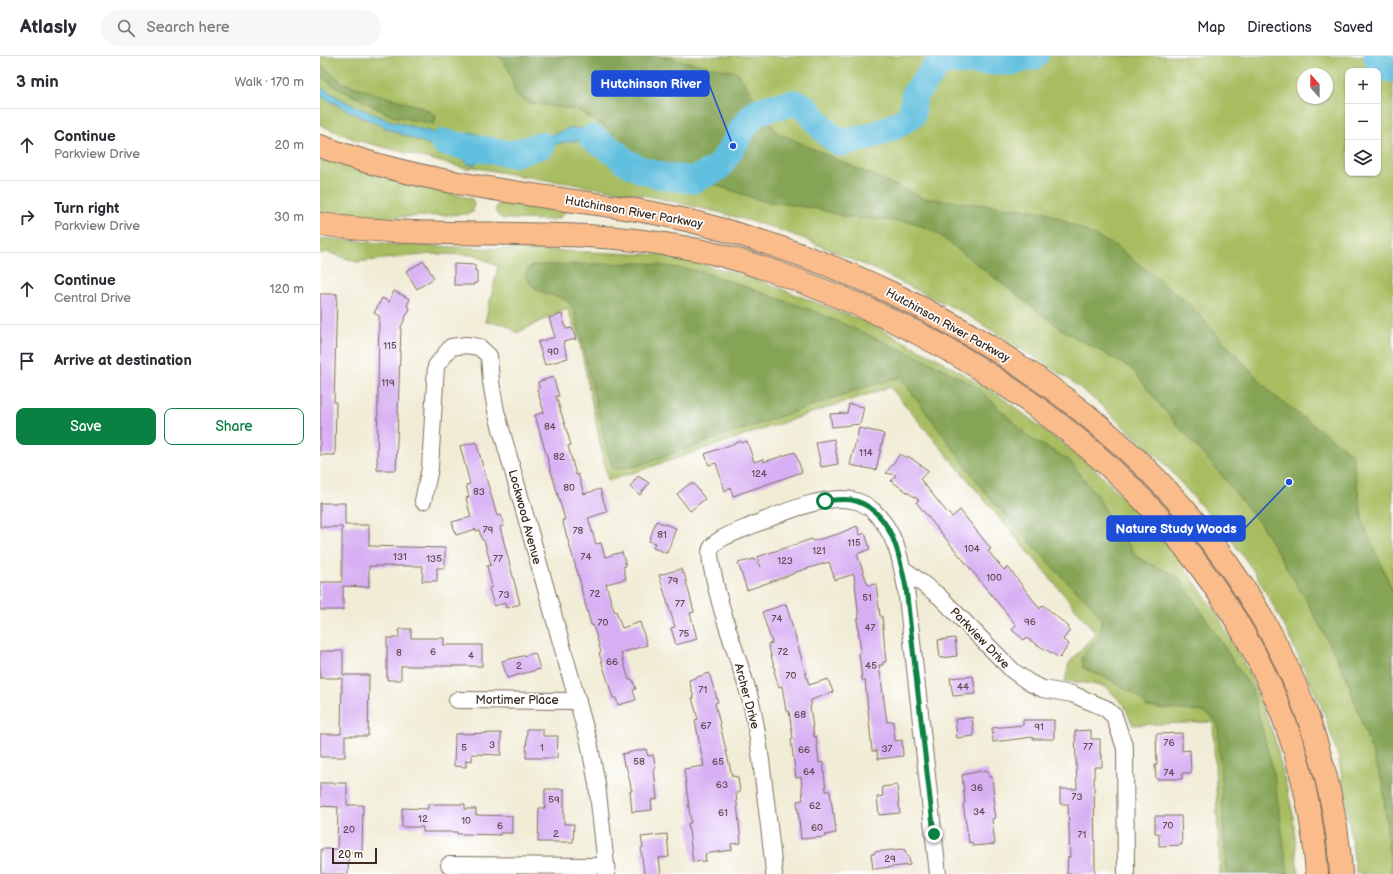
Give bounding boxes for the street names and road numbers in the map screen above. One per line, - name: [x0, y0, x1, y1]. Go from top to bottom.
- street label: Hutchinson River Parkway: [564, 193, 705, 232]
- street label: Hutchinson River Parkway: [883, 285, 1013, 366]
- street label: Lockwood Avenue: [505, 468, 544, 566]
- street label: Parkview Drive: [947, 605, 1013, 672]
- street label: Archer Drive: [731, 662, 762, 731]
- street label: Mortimer Place: [475, 693, 559, 708]

